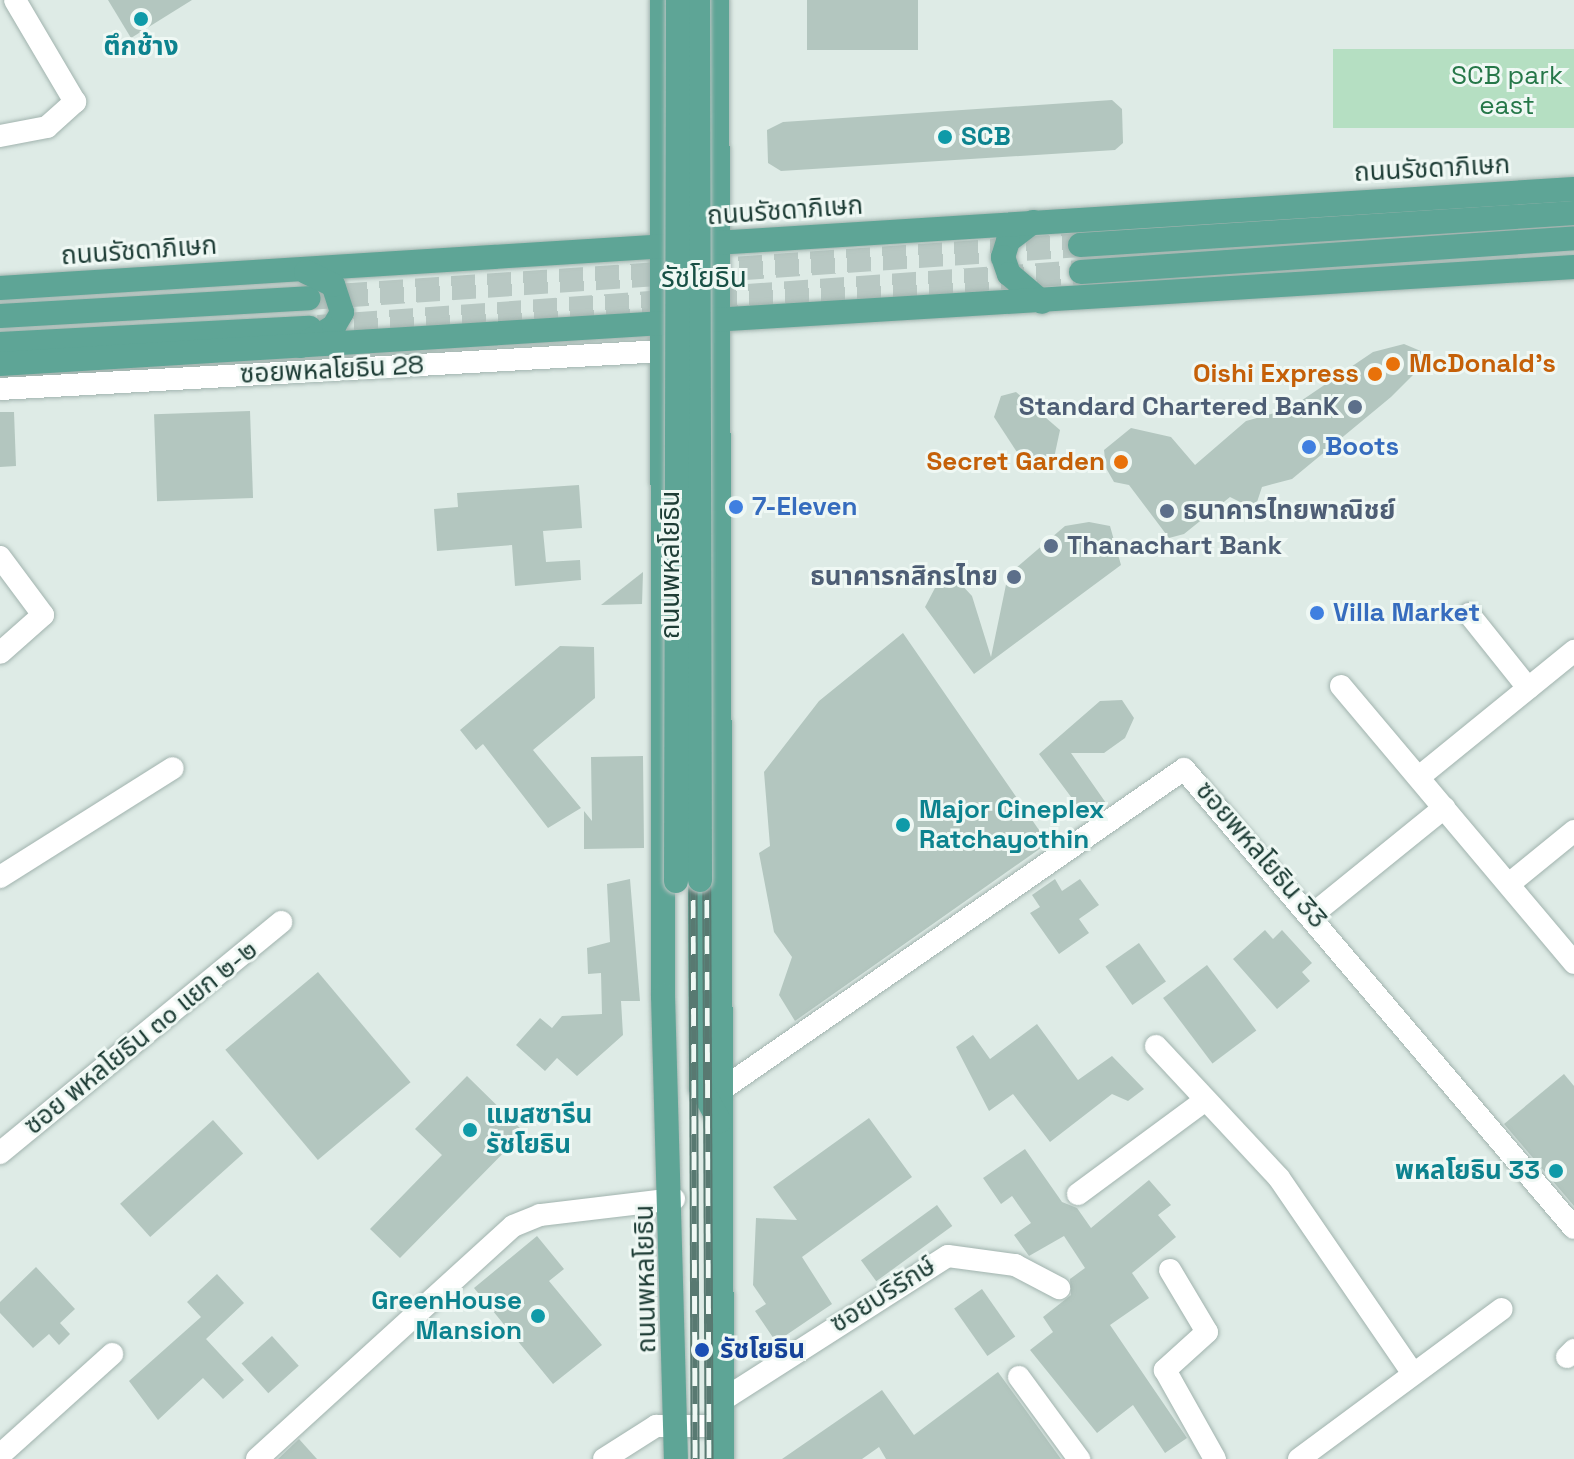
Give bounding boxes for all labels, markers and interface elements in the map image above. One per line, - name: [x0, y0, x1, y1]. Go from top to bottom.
- marker: ตึกช้าง: [132, 10, 150, 28]
- place label: ตึกช้าง: [104, 31, 178, 63]
- park label: SCB park east: [1451, 60, 1563, 122]
- place label: SCB: [961, 121, 1011, 153]
- marker: SCB: [936, 128, 954, 146]
- street label: ถนนรัชดาภิเษก: [1353, 149, 1511, 189]
- street label: ถนนรัชดาภิเษก: [706, 190, 864, 232]
- street label: ถนนรัชดาภิเษก: [60, 230, 218, 272]
- district label: รัชโยธิน: [661, 260, 747, 294]
- place label: McDonald's: [1409, 348, 1556, 380]
- street label: ซอยพหลโยธิน 28: [239, 350, 425, 390]
- marker: McDonald's: [1384, 355, 1402, 373]
- place label: Oishi Express: [1193, 358, 1359, 390]
- marker: Oishi Express: [1366, 365, 1384, 383]
- place label: Standard Chartered BanK: [1019, 391, 1339, 423]
- marker: Standard Chartered BanK: [1346, 398, 1364, 416]
- place label: Boots: [1325, 431, 1399, 463]
- marker: Boots: [1300, 438, 1318, 456]
- place label: Secret Garden: [926, 446, 1105, 478]
- marker: Secret Garden: [1112, 453, 1130, 471]
- street label: ถนนพหลโยธิน: [655, 491, 687, 639]
- place label: 7-Eleven: [752, 491, 857, 523]
- place label: ธนาคารไทยพาณิชย์: [1183, 495, 1395, 527]
- marker: 7-Eleven: [727, 498, 745, 516]
- marker: ธนาคารไทยพาณิชย์: [1158, 502, 1176, 520]
- place label: Thanachart Bank: [1067, 530, 1282, 562]
- marker: Thanachart Bank: [1042, 537, 1060, 555]
- place label: ธนาคารกสิกรไทย: [810, 561, 998, 593]
- marker: ธนาคารกสิกรไทย: [1005, 568, 1023, 586]
- place label: Villa Market: [1333, 597, 1480, 629]
- marker: Villa Market: [1308, 604, 1326, 622]
- street label: ซอยพหลโยธิน 33: [1189, 775, 1333, 935]
- place label: Major Cineplex Ratchayothin: [919, 794, 1104, 856]
- marker: Major Cineplex Ratchayothin: [894, 816, 912, 834]
- street label: ซอย พหลโยธิน ๓๐ แยก ๒-๒: [18, 934, 264, 1142]
- place label: แมสซารีน รัชโยธิน: [486, 1099, 592, 1160]
- marker: แมสซารีน รัชโยธิน: [461, 1121, 479, 1139]
- place label: พหลโยธิน 33: [1395, 1155, 1540, 1187]
- marker: พหลโยธิน 33: [1547, 1162, 1565, 1180]
- street label: ถนนพหลโยธิน: [629, 1205, 663, 1353]
- street label: ซอยบริรักษ์: [825, 1250, 941, 1340]
- place label: GreenHouse Mansion: [371, 1285, 522, 1346]
- marker: GreenHouse Mansion: [529, 1307, 547, 1325]
- place label: รัชโยธิน: [720, 1334, 805, 1366]
- marker: รัชโยธิน: [691, 1339, 713, 1361]

